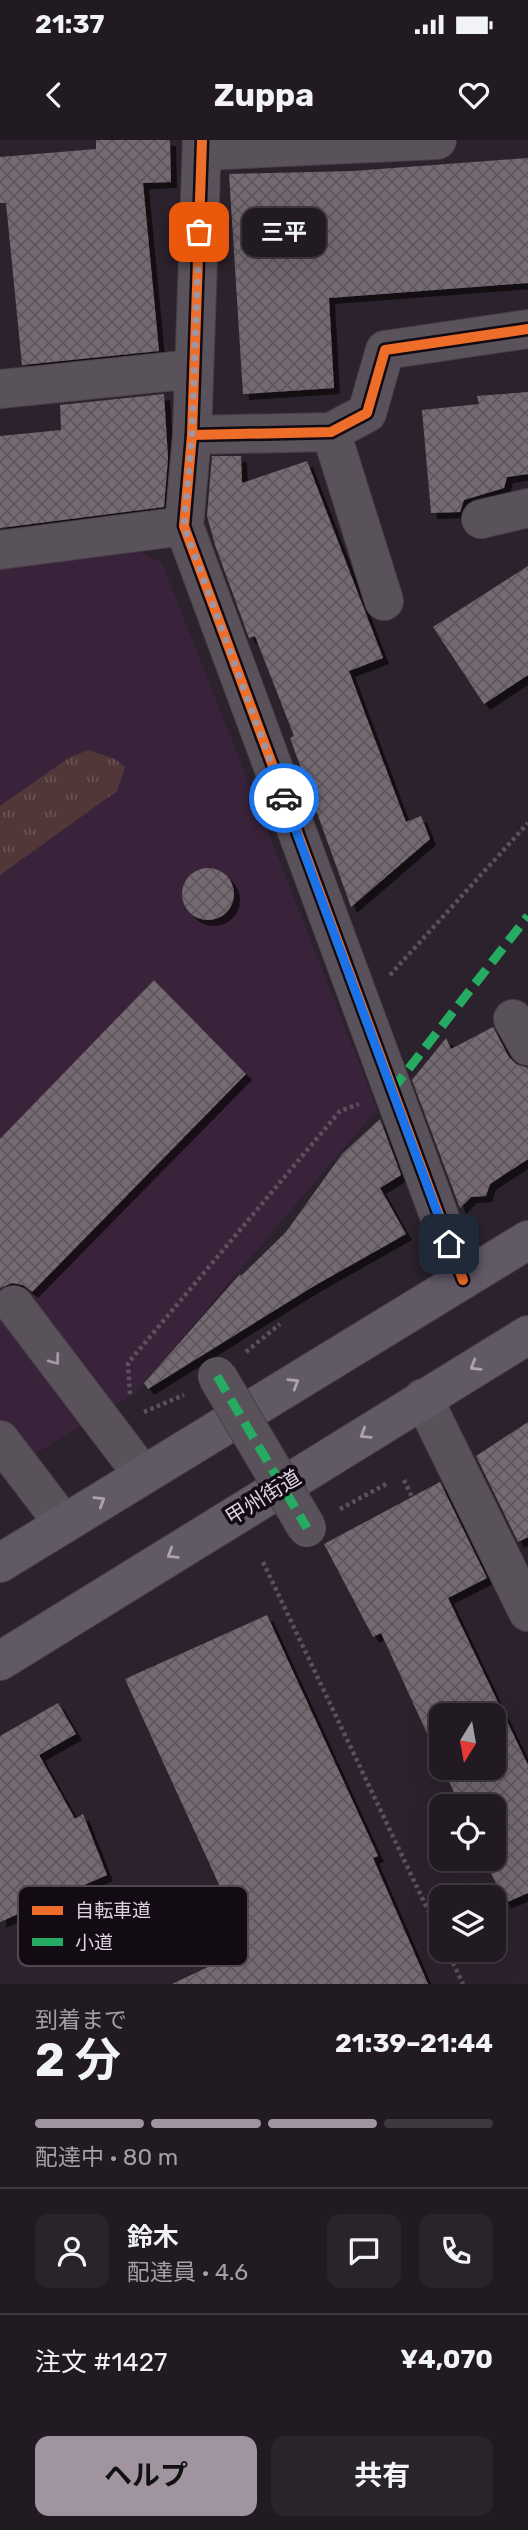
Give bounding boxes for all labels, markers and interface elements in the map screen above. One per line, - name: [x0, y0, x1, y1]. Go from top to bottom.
- text: 21:37: [35, 9, 104, 40]
- icon: back: [35, 76, 73, 114]
- text: Zuppa: [214, 76, 314, 114]
- icon: heart: [455, 76, 493, 114]
- pin: [169, 202, 229, 262]
- callout: 三平: [241, 208, 325, 256]
- icon: bag: [180, 213, 218, 251]
- text: 三平: [261, 218, 307, 246]
- courier: [249, 763, 319, 833]
- icon: car: [265, 779, 303, 817]
- pin: [419, 1214, 479, 1274]
- icon: home: [430, 1225, 468, 1263]
- one-way arrow: [47, 1352, 60, 1365]
- one-way arrow: [470, 1358, 483, 1371]
- one-way arrow: [287, 1378, 300, 1391]
- one-way arrow: [360, 1425, 373, 1438]
- street label: 甲州街道: [221, 1464, 305, 1530]
- one-way arrow: [92, 1497, 105, 1510]
- one-way arrow: [166, 1545, 179, 1558]
- north arrow: [429, 1703, 506, 1780]
- map controls: [429, 1703, 506, 1962]
- button: locate: [429, 1794, 506, 1871]
- button: layers: [429, 1885, 506, 1962]
- legend: [18, 1886, 248, 1966]
- text: 自転車道: [75, 1899, 151, 1922]
- text: 小道: [75, 1931, 113, 1954]
- text: 到着まで: [35, 2006, 127, 2034]
- text: 21:39–21:44: [335, 2028, 493, 2059]
- text: 2 分: [35, 2033, 121, 2088]
- text: 配達中 · 80 m: [35, 2143, 178, 2171]
- button: person: [35, 2214, 109, 2288]
- button: chat: [327, 2214, 401, 2288]
- button: phone: [419, 2214, 493, 2288]
- text: 鈴木: [127, 2222, 179, 2253]
- text: 配達員 · 4.6: [127, 2258, 248, 2286]
- text: ¥4,070: [400, 2344, 493, 2375]
- text: 注文 #1427: [35, 2347, 167, 2378]
- button: ヘルプ: [35, 2436, 257, 2516]
- button: 共有: [271, 2436, 493, 2516]

